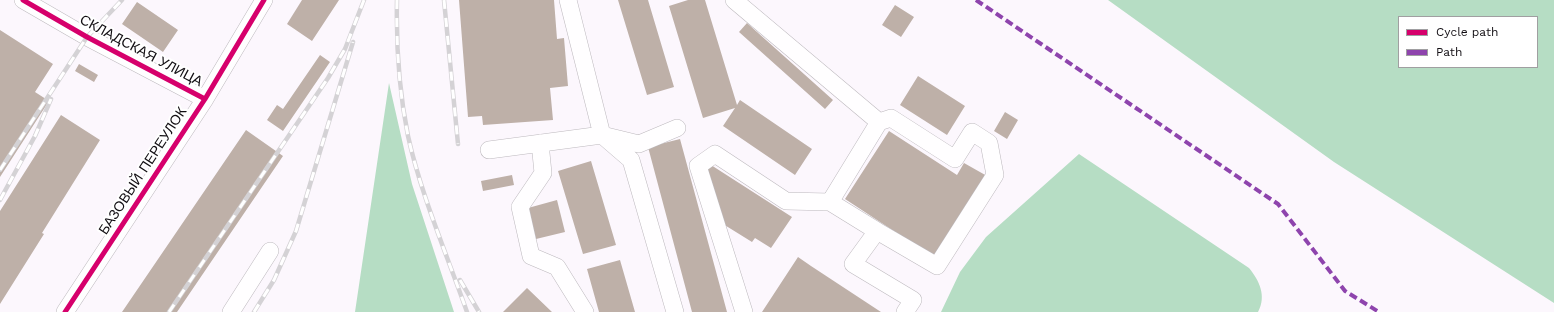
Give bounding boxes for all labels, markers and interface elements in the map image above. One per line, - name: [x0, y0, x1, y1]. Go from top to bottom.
- street label: СКЛАДСКАЯ УЛИЦА: [77, 12, 205, 90]
- legend: [1398, 16, 1538, 68]
- text: Cycle path: [1436, 25, 1498, 39]
- text: Path: [1436, 45, 1462, 59]
- street label: БАЗОВЫЙ ПЕРЕУЛОК: [96, 104, 190, 238]

